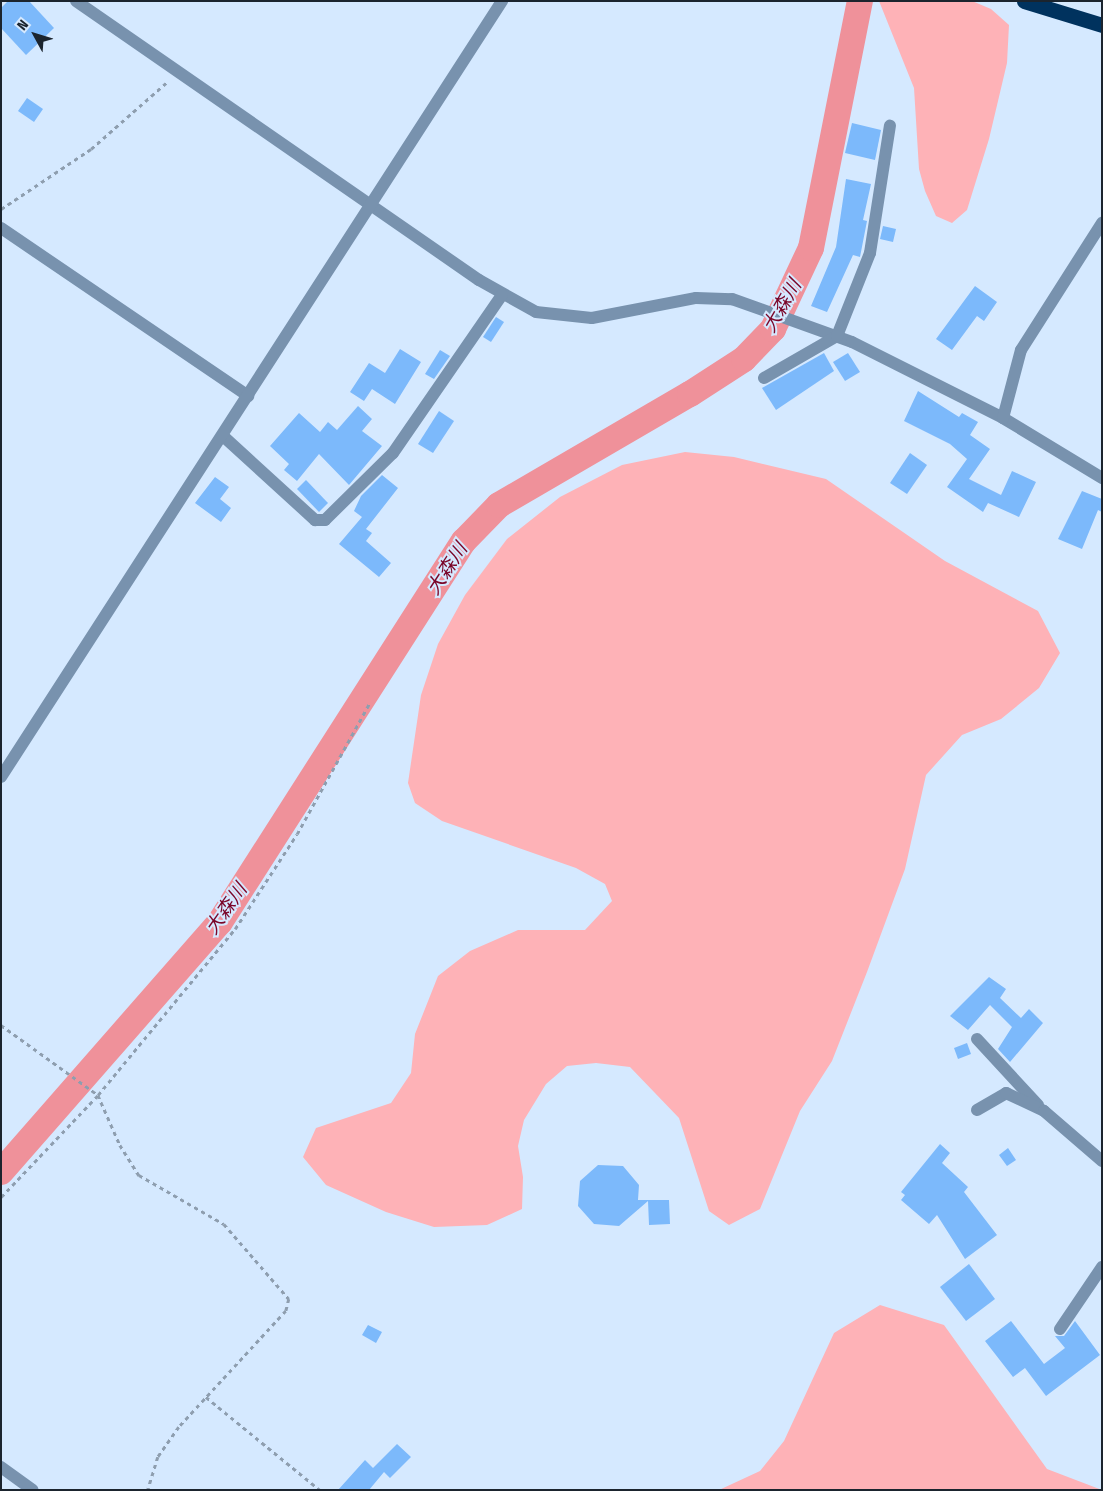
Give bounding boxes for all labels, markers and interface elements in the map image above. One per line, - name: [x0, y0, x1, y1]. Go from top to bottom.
- north arrow: [10, 10, 60, 60]
- text: N: [14, 17, 32, 34]
- water label: 大森川: [758, 276, 806, 336]
- water label: 大森川: [422, 539, 472, 599]
- water label: 大森川: [200, 879, 252, 939]

